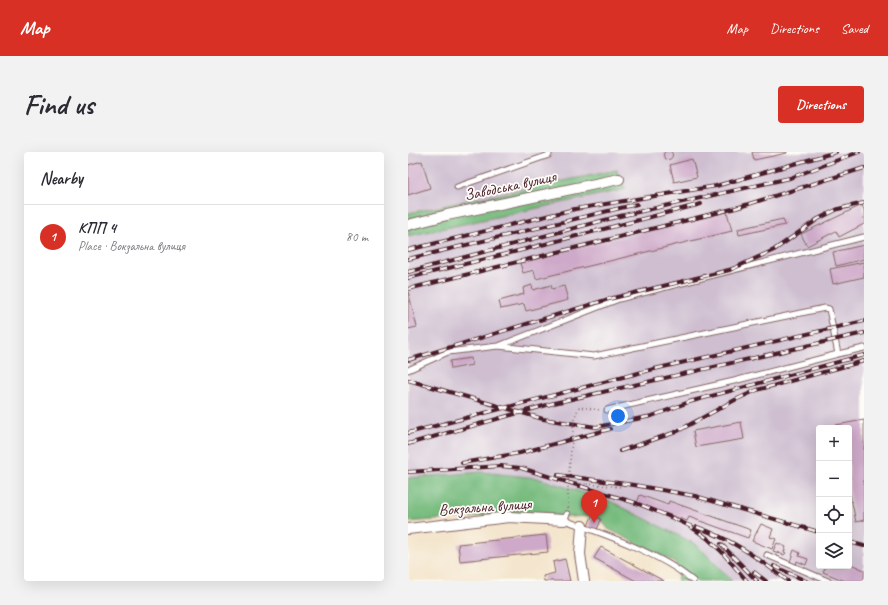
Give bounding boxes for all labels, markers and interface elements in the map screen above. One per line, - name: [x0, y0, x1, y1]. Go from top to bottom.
- text: Map: [20, 16, 50, 40]
- text: Map: [727, 20, 748, 37]
- text: Directions: [770, 20, 819, 37]
- text: Saved: [841, 20, 868, 37]
- button: Directions: [778, 86, 864, 123]
- text: Find us: [24, 87, 94, 122]
- street label: Заводська вулиця: [462, 166, 559, 205]
- text: Nearby: [40, 168, 83, 189]
- text: КПП 4: [78, 219, 116, 238]
- text: 1: [50, 229, 56, 245]
- text: 80 m: [346, 229, 368, 245]
- text: Place · Вокзальна вулиця: [78, 238, 185, 254]
- your location: [608, 406, 628, 426]
- map controls: [816, 425, 852, 569]
- button: +: [816, 425, 852, 461]
- button: −: [816, 461, 852, 497]
- pin: 1: [581, 490, 607, 523]
- street label: Вокзальна вулиця: [438, 494, 533, 520]
- button: locate: [816, 497, 852, 533]
- button: layers: [816, 533, 852, 569]

